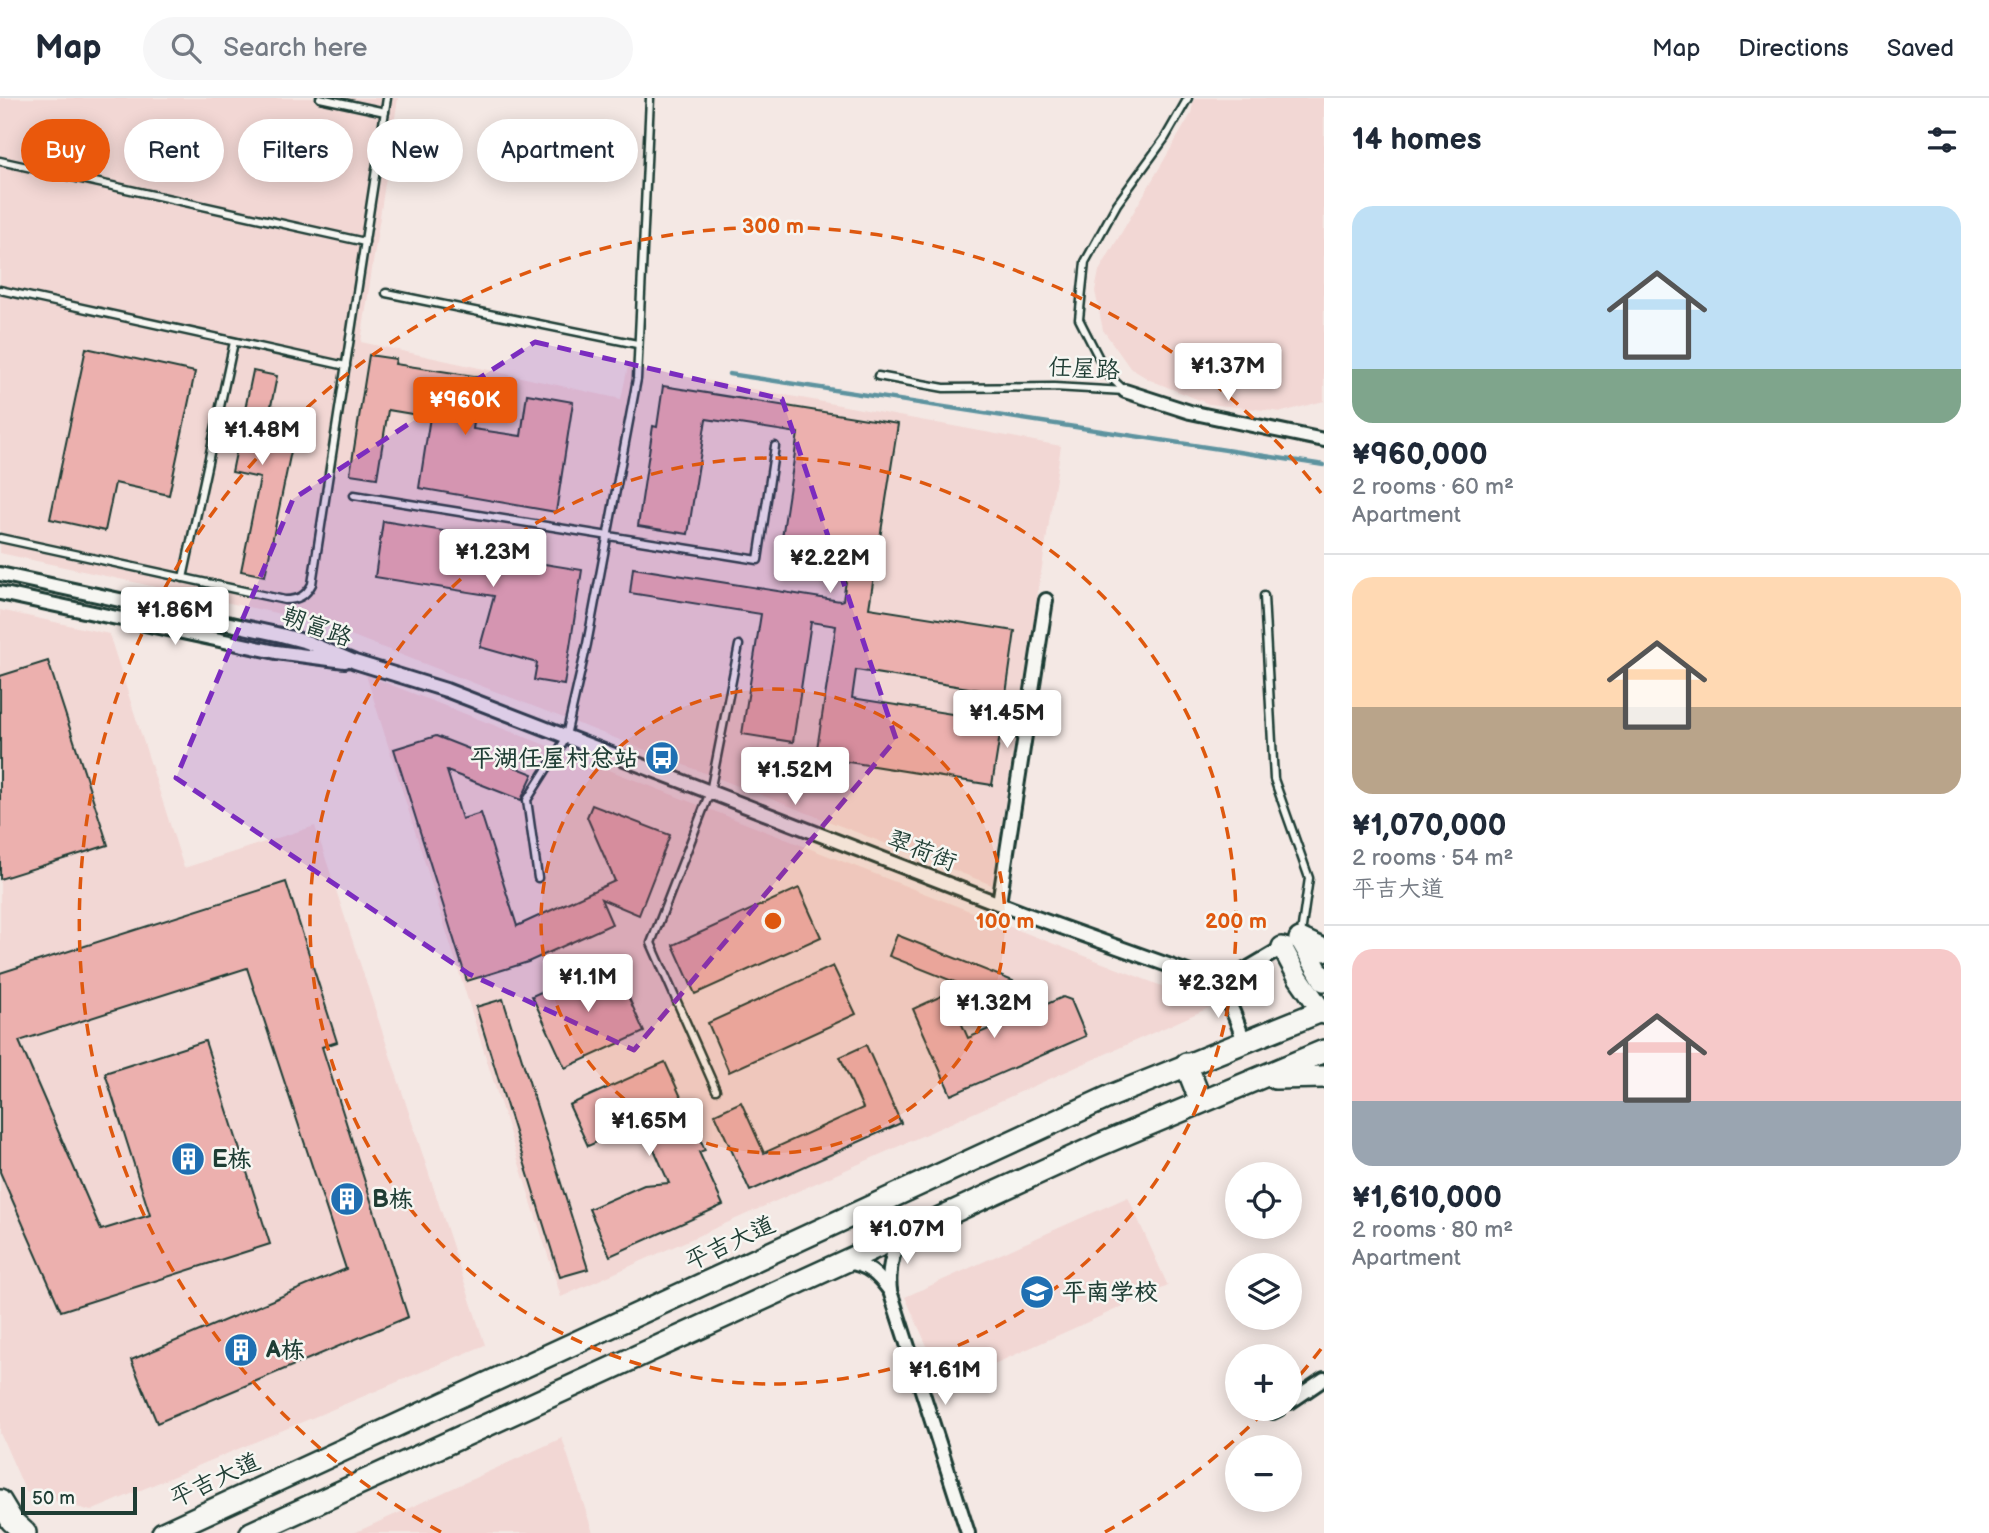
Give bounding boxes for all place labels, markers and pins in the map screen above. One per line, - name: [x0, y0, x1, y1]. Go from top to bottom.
- pin: ¥1.37M: [1171, 344, 1285, 403]
- pin: ¥960K: [416, 378, 514, 437]
- pin: ¥1.48M: [205, 408, 319, 467]
- pin: ¥1.23M: [436, 530, 550, 589]
- pin: ¥2.22M: [773, 536, 887, 595]
- pin: ¥1.86M: [118, 588, 232, 647]
- pin: ¥1.45M: [950, 690, 1064, 750]
- bus stop icon: 平湖任屋村总站: [643, 739, 681, 777]
- place label: 平湖任屋村总站: [470, 744, 638, 773]
- pin: ¥1.52M: [738, 748, 852, 807]
- centre of rings: [761, 909, 785, 933]
- pin: ¥1.1M: [539, 954, 637, 1014]
- pin: ¥2.32M: [1161, 960, 1275, 1020]
- pin: ¥1.32M: [937, 981, 1051, 1040]
- pin: ¥1.65M: [592, 1098, 706, 1158]
- building icon: E栋: [169, 1140, 207, 1178]
- place label: E栋: [212, 1145, 252, 1174]
- building icon: B栋: [328, 1180, 366, 1218]
- place label: B栋: [372, 1185, 413, 1214]
- pin: ¥1.07M: [850, 1206, 964, 1266]
- school or university icon: 平南学校: [1018, 1273, 1056, 1311]
- place label: 平南学校: [1062, 1278, 1158, 1307]
- building icon: A栋: [222, 1331, 260, 1369]
- place label: A栋: [265, 1336, 305, 1365]
- pin: ¥1.61M: [888, 1348, 1002, 1407]

